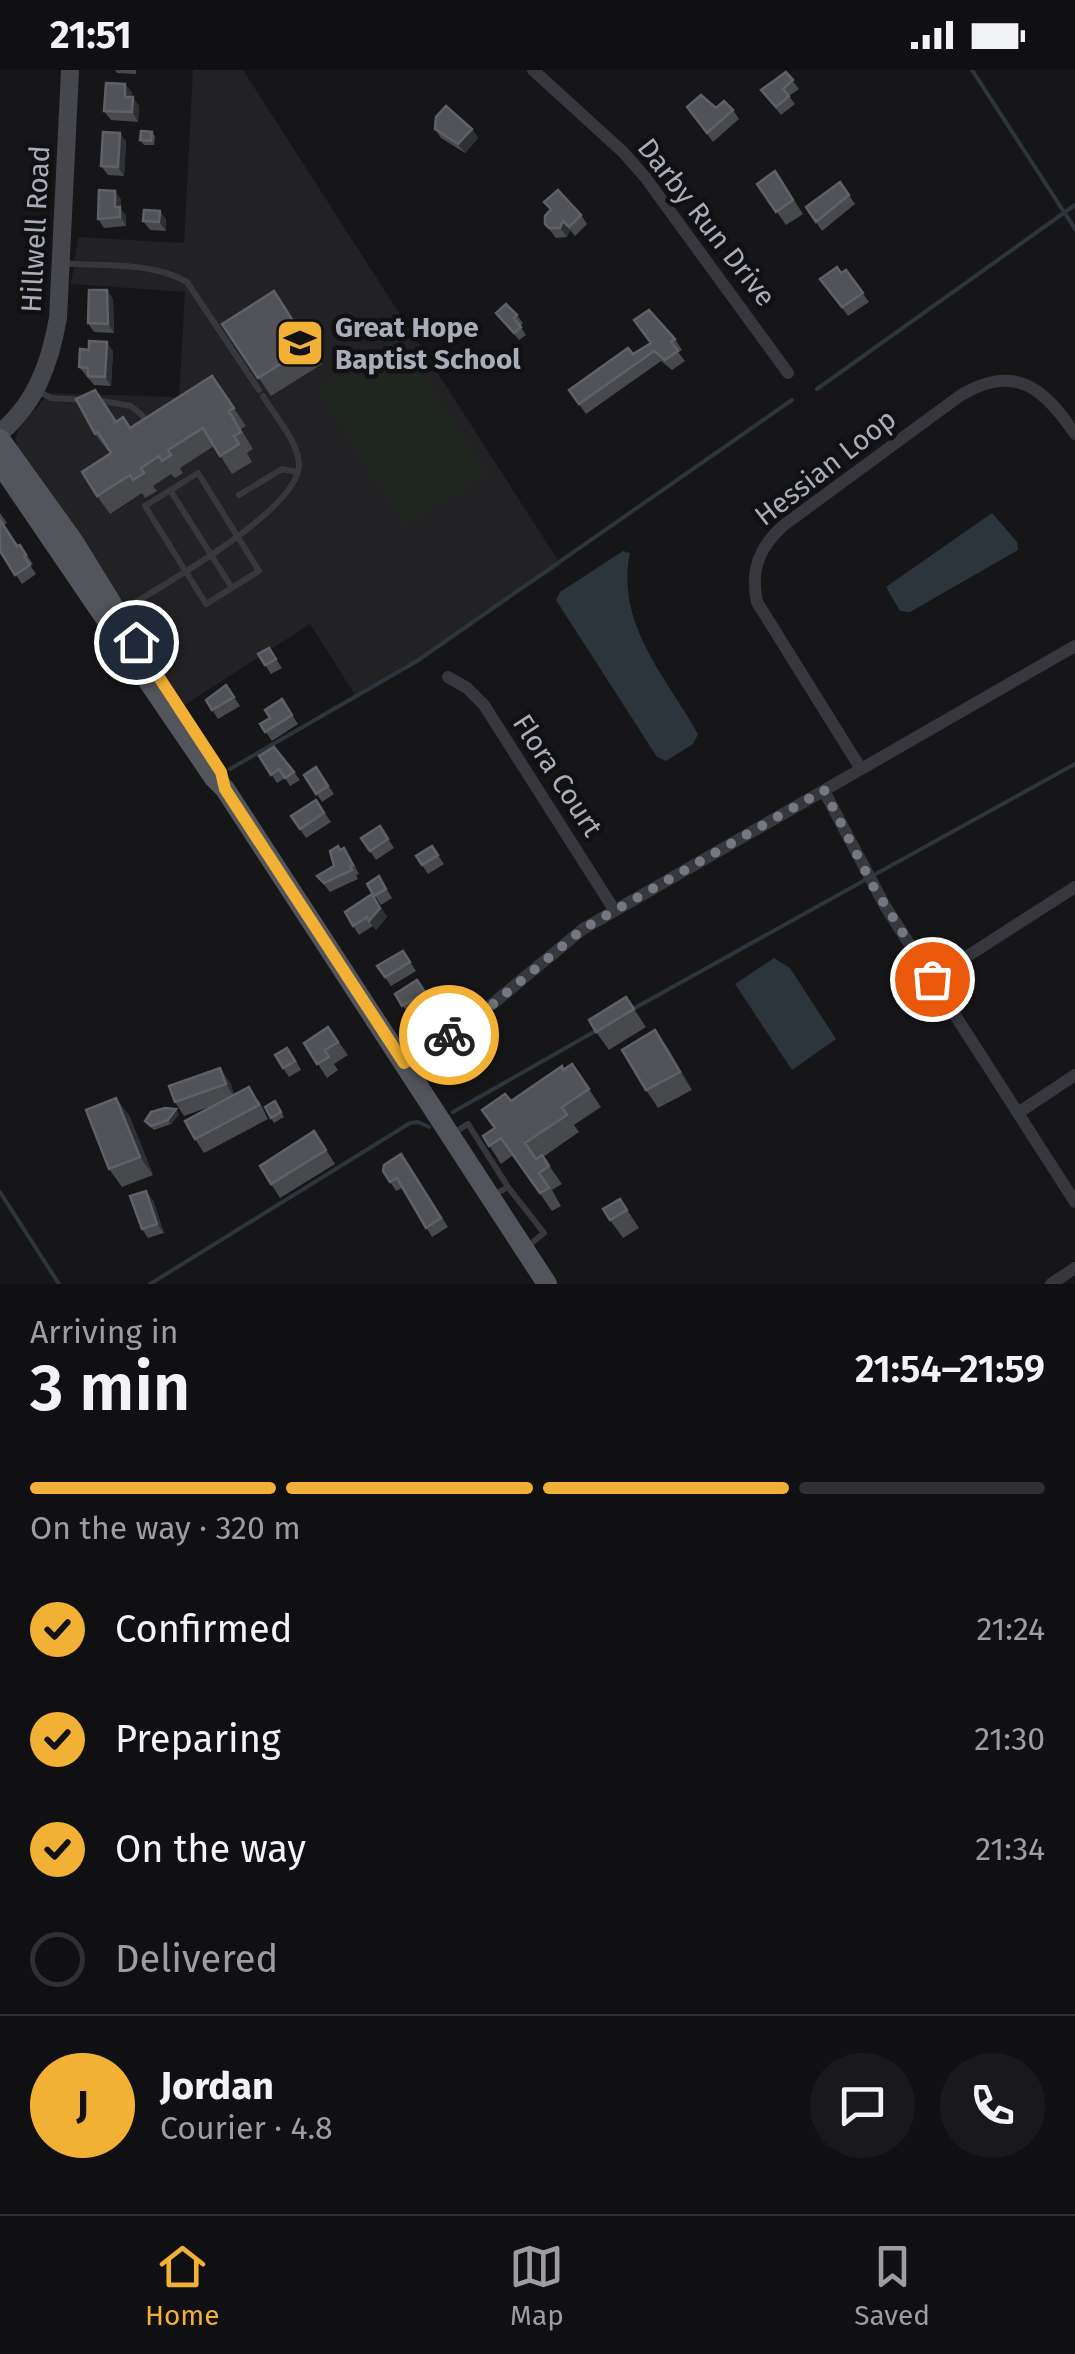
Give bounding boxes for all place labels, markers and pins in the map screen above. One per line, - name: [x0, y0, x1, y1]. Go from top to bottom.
- place label: Great Hope Baptist School: [335, 311, 521, 376]
- school or university icon: Great Hope Baptist School: [274, 317, 326, 369]
- pin: [94, 600, 179, 685]
- pin: [890, 937, 975, 1022]

